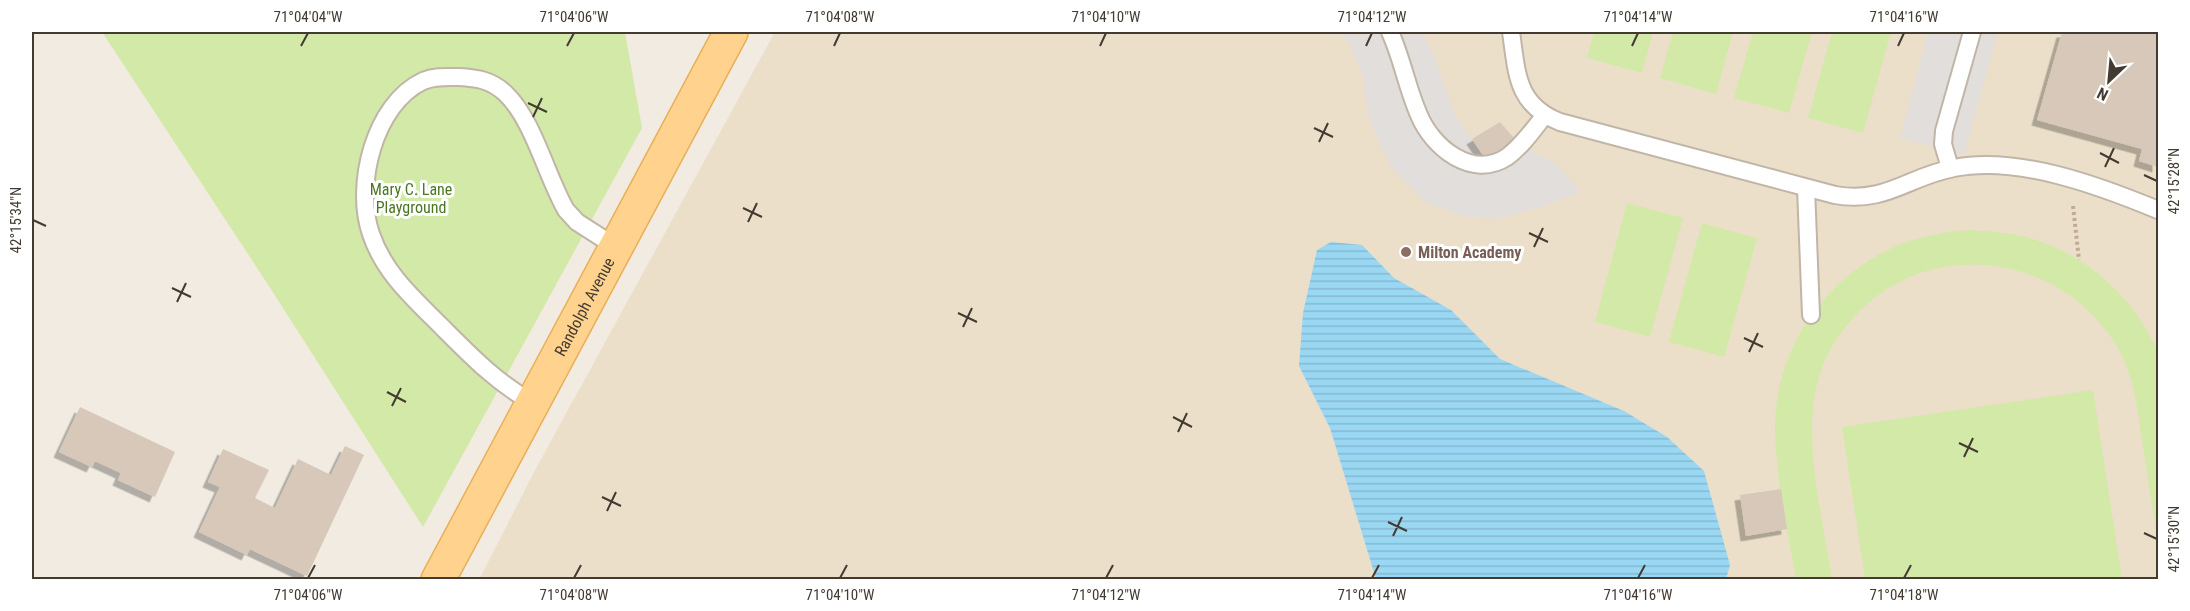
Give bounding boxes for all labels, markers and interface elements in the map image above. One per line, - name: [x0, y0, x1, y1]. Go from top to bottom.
- text: 71°04'04"W: [274, 8, 343, 26]
- text: 71°04'06"W: [540, 8, 609, 26]
- text: 71°04'08"W: [806, 8, 875, 26]
- text: 71°04'10"W: [1072, 8, 1141, 26]
- text: 71°04'12"W: [1338, 8, 1407, 26]
- text: 71°04'14"W: [1604, 8, 1673, 26]
- text: 71°04'16"W: [1870, 8, 1939, 26]
- north arrow: [2079, 51, 2139, 111]
- text: N: [2094, 83, 2111, 105]
- text: 42°15'28"N: [2165, 148, 2183, 214]
- park label: Mary C. Lane Playground: [370, 180, 452, 217]
- text: 42°15'34"N: [7, 187, 25, 253]
- place label: Milton Academy: [1418, 243, 1521, 262]
- marker: Milton Academy: [1399, 245, 1413, 259]
- street label: Randolph Avenue: [551, 254, 619, 359]
- text: 42°15'30"N: [2165, 506, 2183, 572]
- text: 71°04'06"W: [274, 586, 343, 604]
- text: 71°04'08"W: [540, 586, 609, 604]
- text: 71°04'10"W: [806, 586, 875, 604]
- text: 71°04'12"W: [1072, 586, 1141, 604]
- text: 71°04'14"W: [1338, 586, 1407, 604]
- text: 71°04'16"W: [1604, 586, 1673, 604]
- text: 71°04'18"W: [1870, 586, 1939, 604]

